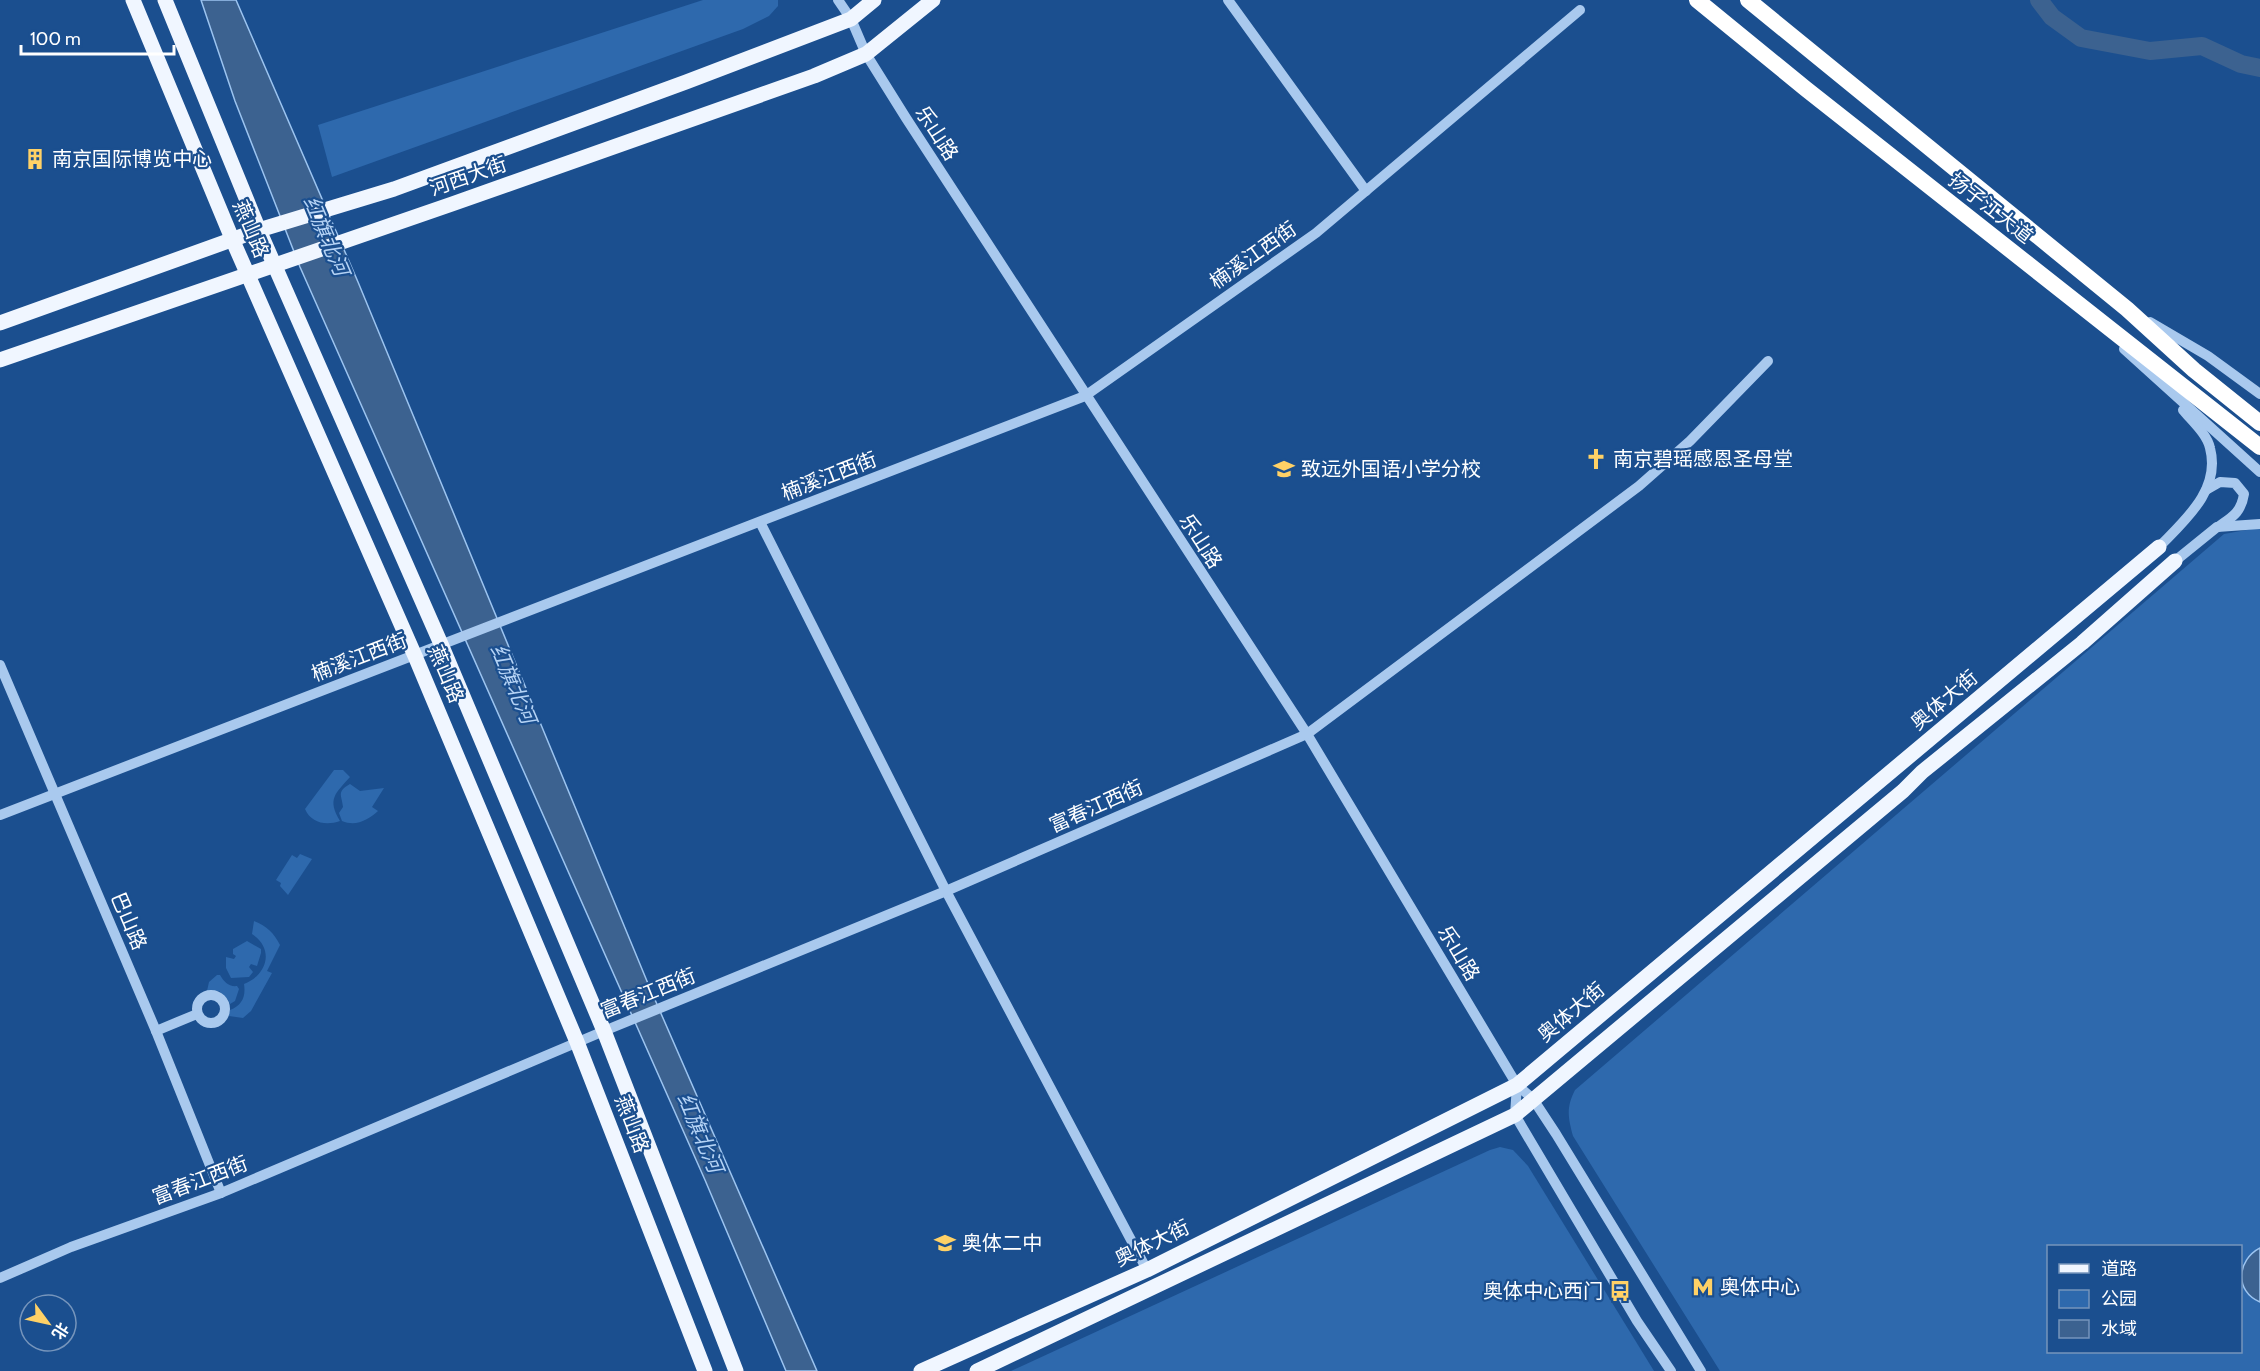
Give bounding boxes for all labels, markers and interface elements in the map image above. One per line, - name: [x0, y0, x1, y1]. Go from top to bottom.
- scale bar: [21, 18, 174, 56]
- text: 100 m: [30, 28, 81, 50]
- street label: 乐山路: [911, 101, 963, 165]
- building icon: 南京国际博览中心: [23, 147, 47, 171]
- place label: 南京国际博览中心: [52, 147, 212, 171]
- street label: 河西大街: [426, 152, 510, 200]
- street label: 扬子江大道: [1944, 168, 2038, 248]
- water label: 红旗北河: [299, 192, 356, 283]
- street label: 燕山路: [228, 197, 274, 261]
- street label: 楠溪江西街: [1205, 216, 1301, 294]
- street label: 楠溪江西街: [778, 447, 880, 505]
- church icon: 南京碧瑶感恩圣母堂: [1584, 447, 1608, 471]
- place label: 南京碧瑶感恩圣母堂: [1613, 447, 1793, 471]
- school or university icon: 致远外国语小学分校: [1272, 457, 1296, 481]
- place label: 致远外国语小学分校: [1301, 457, 1481, 481]
- street label: 乐山路: [1175, 509, 1227, 573]
- street label: 楠溪江西街: [308, 628, 410, 686]
- water label: 红旗北河: [486, 640, 543, 731]
- street label: 燕山路: [423, 642, 469, 706]
- street label: 奥体大街: [1906, 665, 1982, 735]
- street label: 富春江西街: [1045, 775, 1147, 837]
- street label: 巴山路: [106, 889, 152, 953]
- street label: 乐山路: [1433, 921, 1485, 985]
- street label: 富春江西街: [597, 963, 699, 1023]
- street label: 奥体大街: [1533, 977, 1609, 1047]
- water label: 红旗北河: [673, 1089, 730, 1180]
- street label: 燕山路: [610, 1092, 654, 1156]
- street label: 富春江西街: [149, 1151, 251, 1209]
- street label: 奥体大街: [1111, 1215, 1193, 1271]
- school or university icon: 奥体二中: [933, 1231, 957, 1255]
- place label: 奥体二中: [962, 1231, 1042, 1255]
- legend: [2047, 1245, 2242, 1353]
- text: 道路: [2101, 1258, 2137, 1280]
- metro station icon: 奥体中心: [1691, 1275, 1715, 1299]
- place label: 奥体中心: [1720, 1275, 1800, 1299]
- place label: 奥体中心西门: [1483, 1279, 1603, 1303]
- bus stop icon: 奥体中心西门: [1608, 1279, 1632, 1303]
- text: 公园: [2101, 1288, 2137, 1310]
- north arrow: [18, 1293, 78, 1353]
- text: 水域: [2101, 1318, 2137, 1340]
- text: 北: [48, 1319, 72, 1343]

